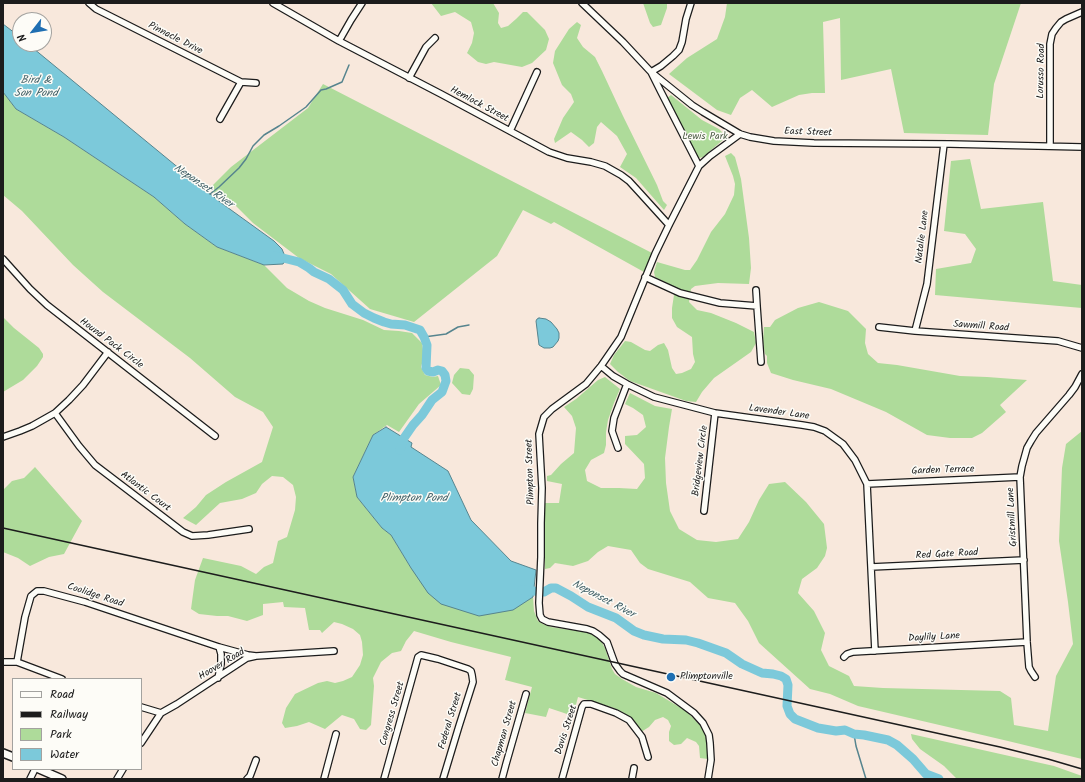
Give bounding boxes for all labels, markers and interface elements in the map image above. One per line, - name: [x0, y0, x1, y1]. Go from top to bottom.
- north arrow: [12, 12, 52, 52]
- street label: Pinnacle Drive: [146, 20, 204, 58]
- text: N: [13, 30, 32, 45]
- street label: Lorusso Road: [1036, 43, 1048, 99]
- water label: Bird & Son Pond: [14, 74, 58, 100]
- street label: Hemlock Street: [448, 85, 510, 125]
- street label: East Street: [784, 126, 832, 140]
- park label: Lewis Park: [682, 131, 728, 143]
- water label: Neponset River: [171, 162, 235, 212]
- street label: Natalie Lane: [914, 210, 932, 264]
- street label: Hound Pack Circle: [77, 316, 145, 372]
- street label: Sawmill Road: [953, 319, 1009, 335]
- street label: Lavender Lane: [748, 403, 810, 423]
- street label: Bridgeview Circle: [691, 425, 711, 497]
- street label: Plimpton Street: [524, 439, 538, 505]
- street label: Garden Terrace: [911, 464, 975, 478]
- street label: Atlantic Court: [118, 469, 172, 515]
- street label: Gristmill Lane: [1005, 487, 1021, 547]
- water label: Plimpton Pond: [380, 492, 448, 506]
- street label: Red Gate Road: [915, 547, 979, 563]
- water label: Neponset River: [569, 578, 637, 622]
- street label: Coolidge Road: [65, 581, 125, 611]
- street label: Daylily Lane: [908, 631, 960, 645]
- street label: Hoover Road: [197, 647, 247, 683]
- marker: Plimptonville: [665, 671, 677, 683]
- place label: Plimptonville: [680, 671, 733, 683]
- legend: [12, 678, 142, 770]
- street label: Congress Street: [378, 680, 408, 748]
- text: Road: [50, 685, 74, 704]
- street label: Federal Street: [437, 691, 465, 751]
- street label: Chapman Street: [490, 700, 520, 768]
- street label: Davis Street: [553, 704, 581, 756]
- text: Railway: [50, 705, 88, 724]
- text: Park: [50, 725, 72, 744]
- text: Water: [50, 745, 79, 764]

